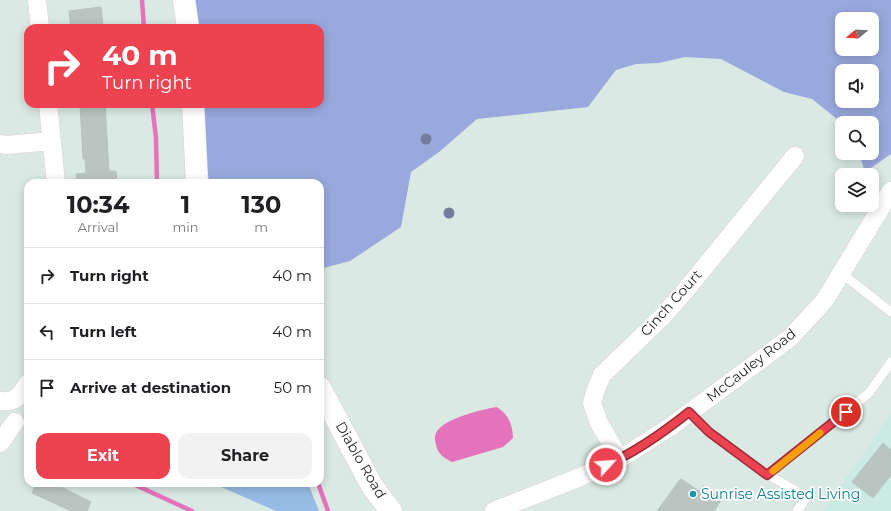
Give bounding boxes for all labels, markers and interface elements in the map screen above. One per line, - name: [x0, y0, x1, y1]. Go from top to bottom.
- north arrow: [835, 12, 879, 56]
- map controls: [835, 12, 879, 212]
- text: 40 m: [102, 38, 178, 72]
- icon: right: [36, 40, 88, 92]
- button: sound: [835, 64, 879, 108]
- text: Turn right: [102, 72, 192, 94]
- button: search: [835, 116, 879, 160]
- button: layers: [835, 168, 879, 212]
- text: 10:34: [67, 190, 130, 219]
- text: 1: [181, 190, 190, 219]
- text: 130: [241, 190, 281, 219]
- text: Arrival: [78, 219, 119, 235]
- text: min: [172, 219, 198, 235]
- text: m: [254, 219, 268, 235]
- icon: right: [36, 265, 58, 287]
- text: Turn right: [70, 266, 149, 285]
- text: 40 m: [272, 266, 312, 285]
- street label: Cinch Court: [636, 266, 706, 340]
- icon: left: [36, 321, 58, 343]
- text: Turn left: [70, 322, 137, 341]
- text: 40 m: [272, 322, 312, 341]
- street label: McCauley Road: [703, 324, 799, 406]
- icon: arrive: [36, 377, 58, 399]
- text: Arrive at destination: [70, 378, 231, 397]
- text: 50 m: [274, 378, 312, 397]
- pin: [829, 395, 863, 429]
- icon: arrive: [835, 401, 857, 423]
- street label: Diablo Road: [332, 418, 390, 502]
- button: Exit: [36, 433, 170, 479]
- button: Share: [178, 433, 312, 479]
- position arrow: [585, 444, 627, 486]
- place label: Sunrise Assisted Living: [701, 485, 860, 503]
- marker: Sunrise Assisted Living: [688, 489, 698, 499]

